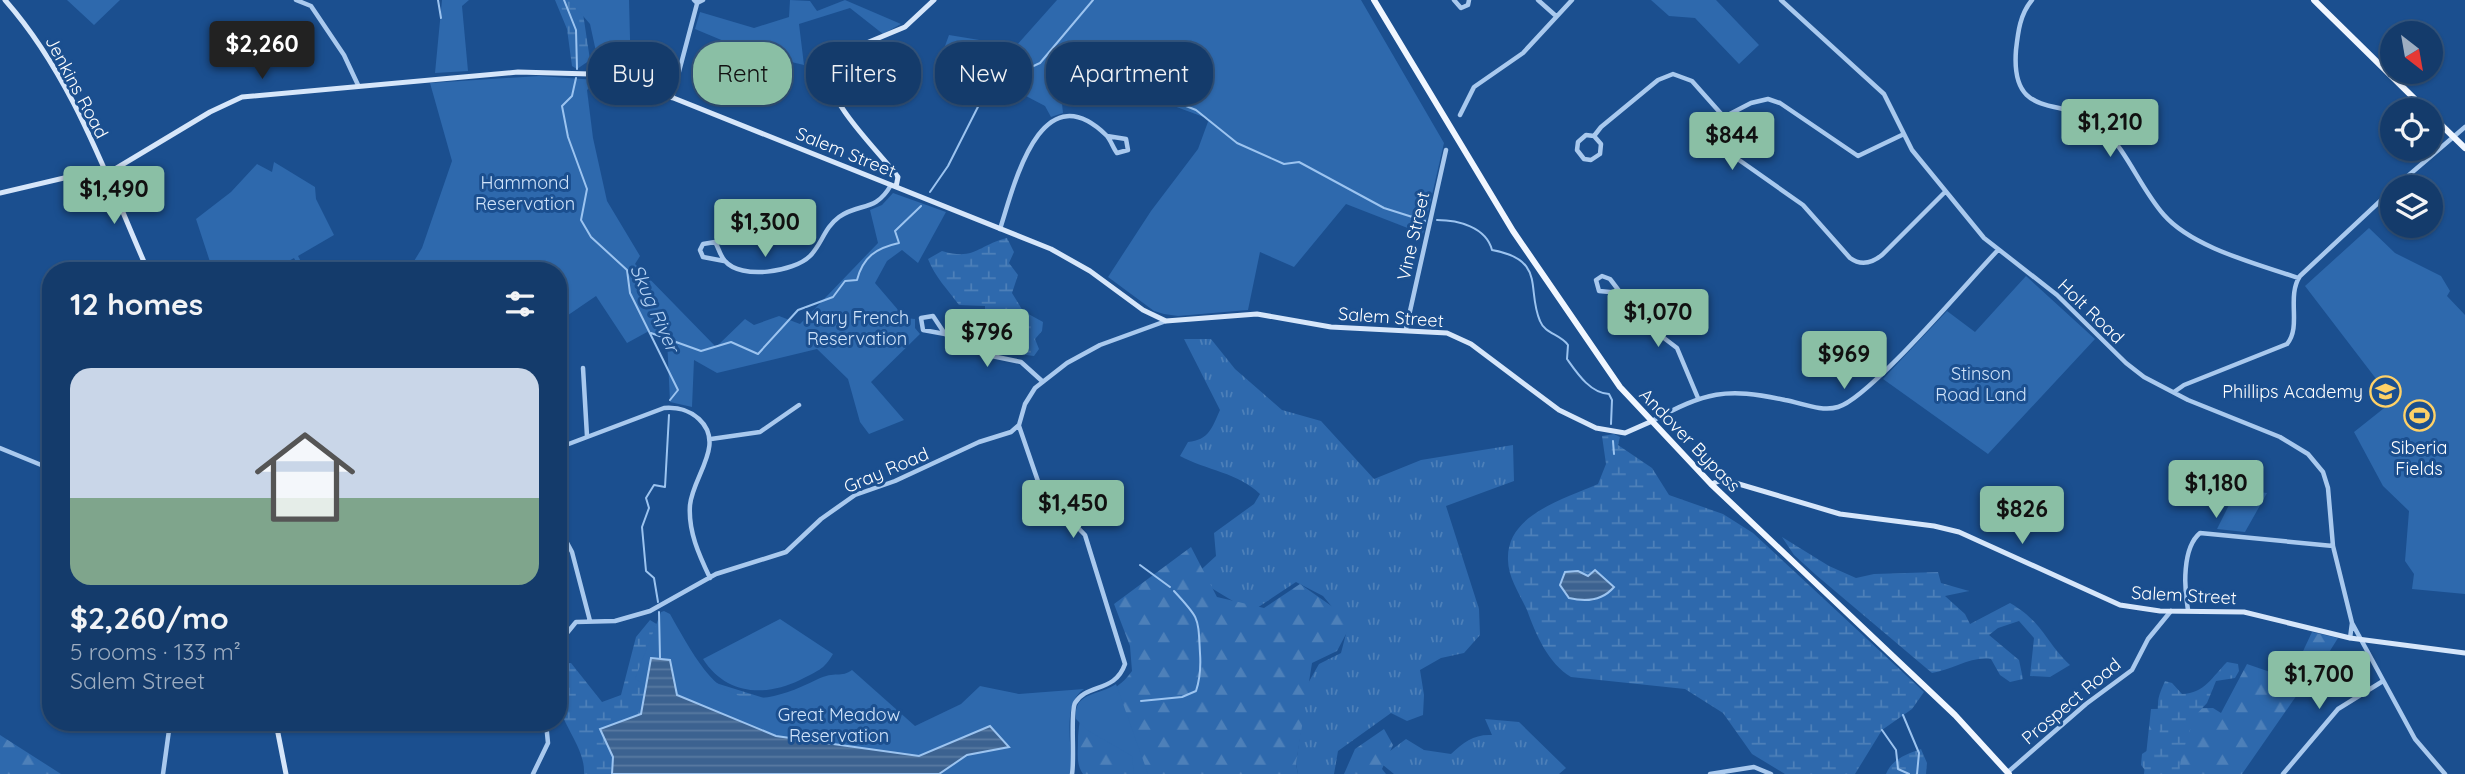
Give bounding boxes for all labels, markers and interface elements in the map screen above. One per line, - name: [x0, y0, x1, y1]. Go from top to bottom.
- north arrow: [2380, 21, 2443, 84]
- map controls: [2380, 21, 2443, 238]
- pin: $2,260: [205, 22, 319, 81]
- text: $2,260: [225, 29, 299, 58]
- street label: Jenkins Road: [40, 32, 114, 142]
- chip: Buy: [588, 42, 679, 105]
- chip: Rent: [693, 42, 792, 105]
- chip: Filters: [806, 42, 921, 105]
- chip: New: [935, 42, 1032, 105]
- chip: Apartment: [1046, 42, 1213, 105]
- button: locate: [2380, 98, 2443, 161]
- pin: $1,210: [2053, 100, 2167, 159]
- text: $1,210: [2077, 107, 2143, 136]
- pin: $844: [1691, 113, 1773, 172]
- text: $844: [1705, 120, 1759, 149]
- street label: Salem Street: [793, 122, 899, 182]
- pin: $1,490: [57, 166, 171, 226]
- park label: Hammond Reservation: [475, 171, 575, 215]
- text: $1,490: [79, 174, 149, 203]
- button: layers: [2380, 175, 2443, 238]
- street label: Vine Street: [1392, 189, 1434, 283]
- pin: $1,300: [708, 200, 822, 259]
- text: $1,300: [730, 207, 800, 236]
- water label: Skug River: [625, 261, 686, 358]
- street label: Holt Road: [2053, 274, 2129, 348]
- text: 12 homes: [70, 285, 203, 323]
- icon: filters: [501, 285, 539, 323]
- pin: $1,070: [1601, 290, 1715, 349]
- text: $1,070: [1624, 297, 1692, 326]
- street label: Salem Street: [1337, 302, 1445, 332]
- park label: Mary French Reservation: [805, 306, 909, 350]
- pin: $796: [946, 310, 1028, 369]
- text: $796: [961, 317, 1013, 346]
- pin: $969: [1803, 332, 1885, 391]
- text: $969: [1818, 339, 1870, 368]
- park label: Stinson Road Land: [1935, 362, 2027, 406]
- school or university icon: Phillips Academy: [2369, 374, 2403, 408]
- place label: Phillips Academy: [2222, 380, 2363, 403]
- street label: Andover Bypass: [1635, 383, 1745, 497]
- sports icon: Siberia Fields: [2402, 399, 2436, 433]
- icon: home: [242, 414, 368, 540]
- place label: Siberia Fields: [2391, 436, 2447, 480]
- street label: Gray Road: [840, 442, 932, 498]
- pin: $1,180: [2159, 461, 2273, 520]
- text: $1,180: [2184, 468, 2248, 497]
- pin: $1,450: [1016, 480, 1130, 540]
- pin: $826: [1981, 486, 2063, 546]
- text: $1,450: [1038, 488, 1108, 517]
- text: $826: [1996, 494, 2048, 523]
- street label: Salem Street: [2131, 581, 2237, 609]
- text: $2,260/mo: [70, 599, 229, 637]
- text: 5 rooms · 133 m²: [70, 637, 241, 666]
- pin: $1,700: [2262, 652, 2376, 711]
- street label: Prospect Road: [2017, 653, 2125, 749]
- text: $1,700: [2284, 659, 2354, 688]
- text: Salem Street: [70, 666, 205, 695]
- park label: Great Meadow Reservation: [778, 703, 900, 747]

